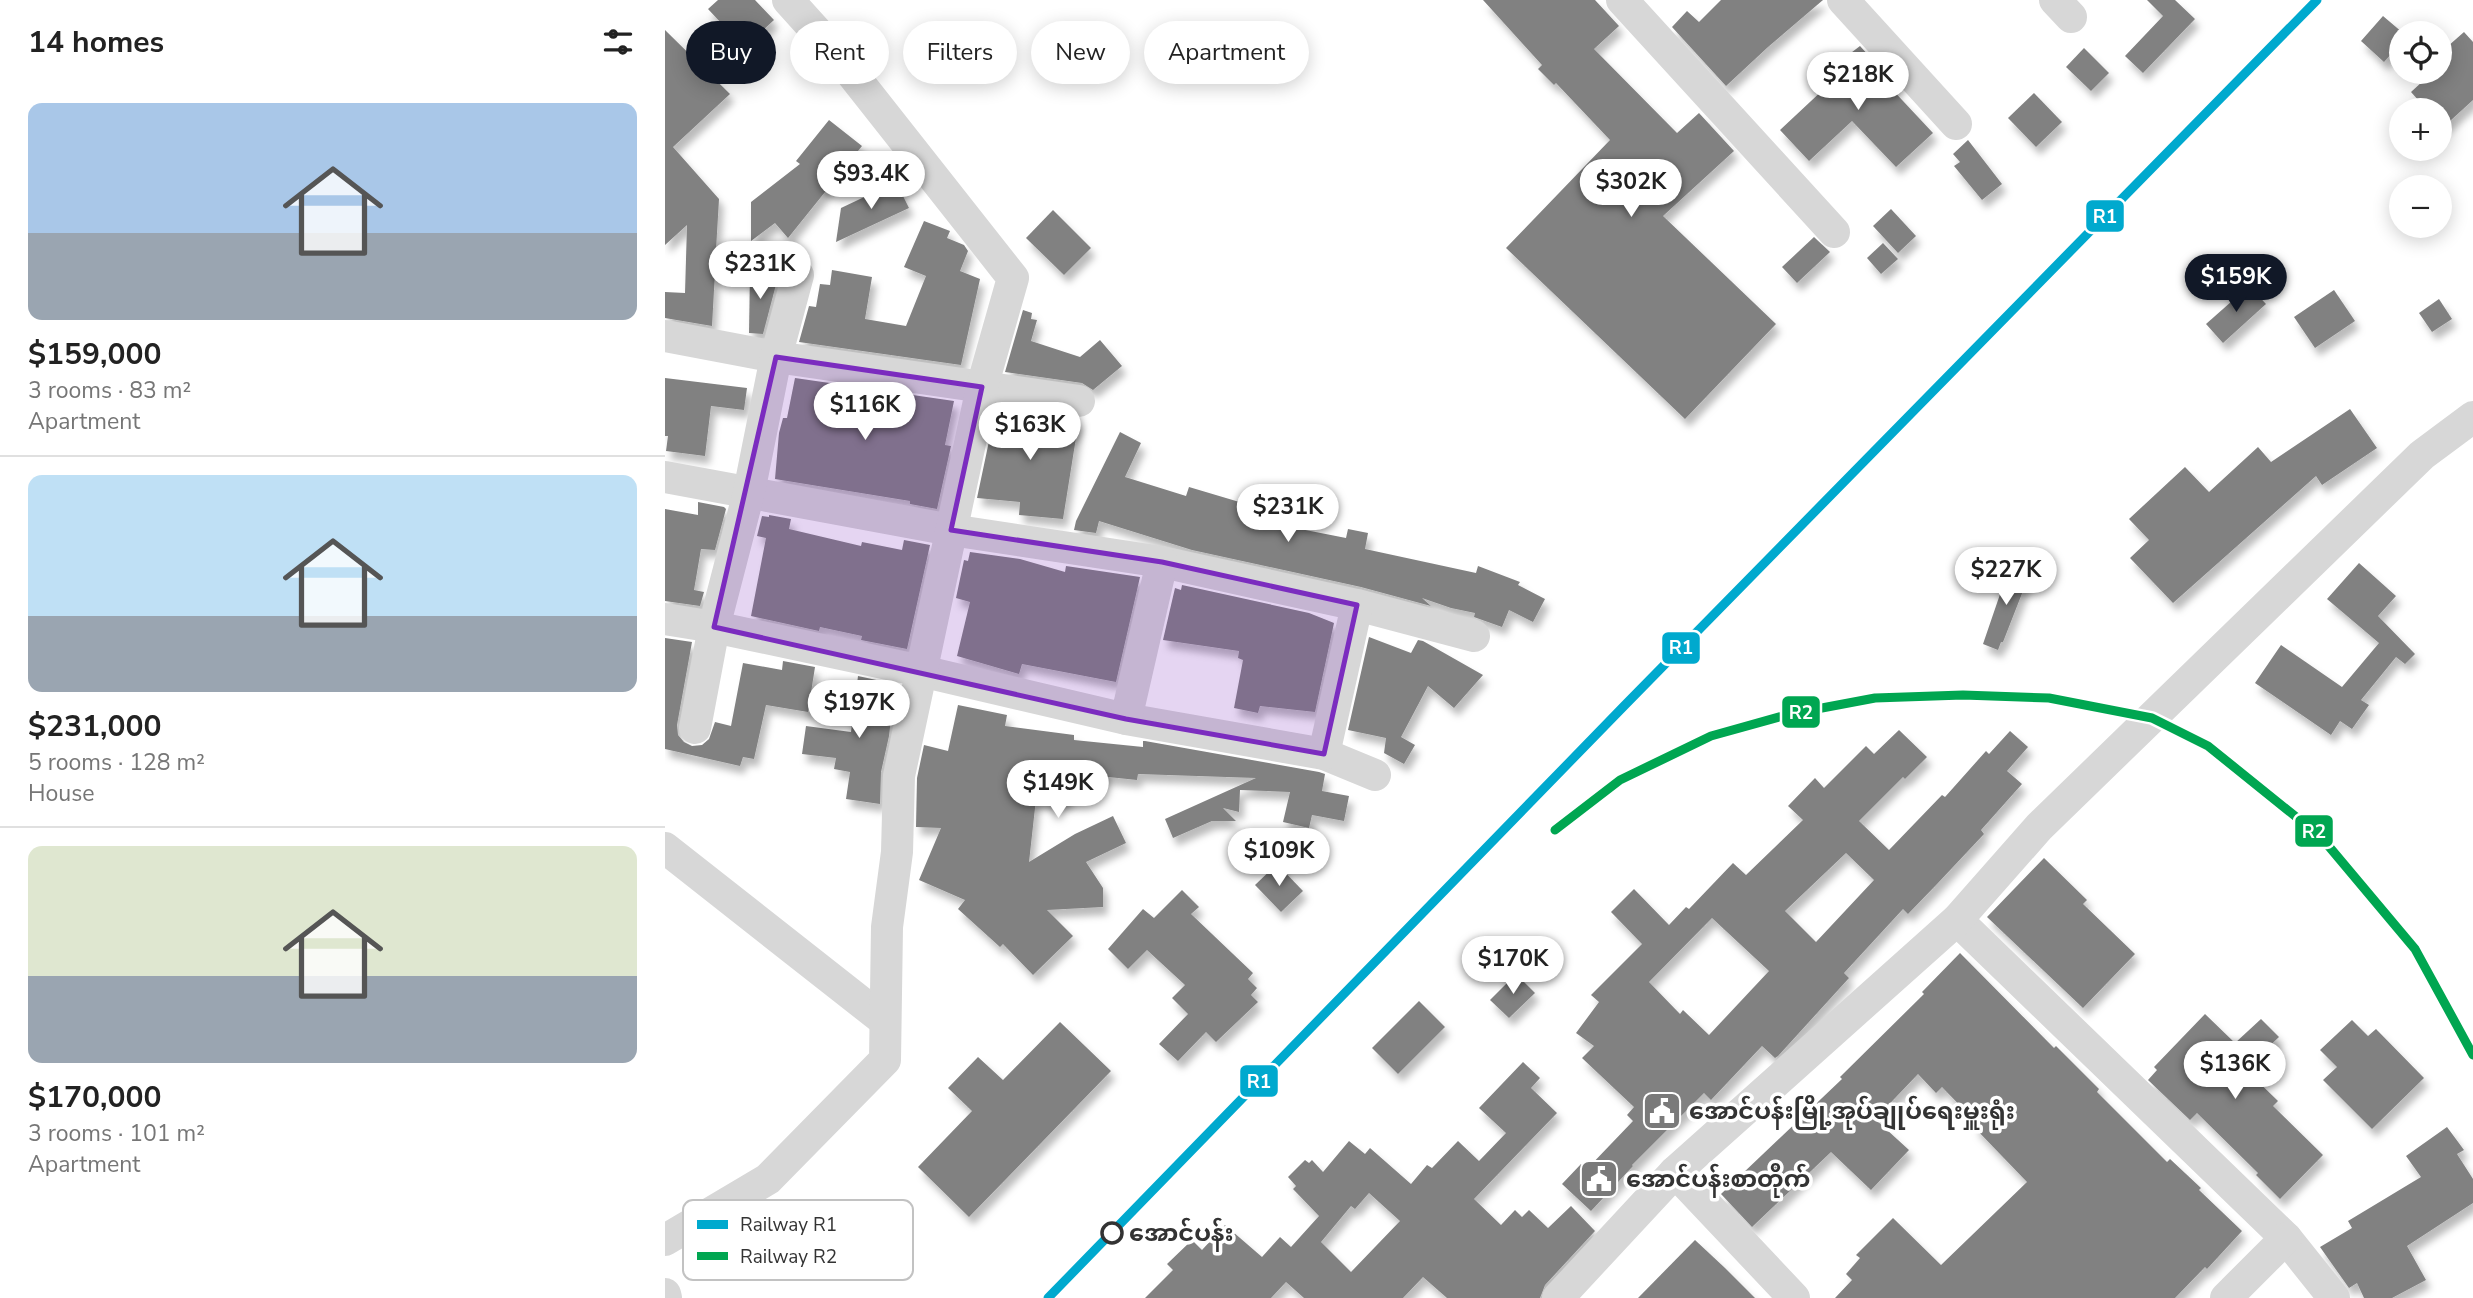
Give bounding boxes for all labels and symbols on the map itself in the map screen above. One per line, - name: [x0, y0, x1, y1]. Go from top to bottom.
- pin: $218K: [1809, 52, 1907, 112]
- pin: $93.4K: [814, 152, 928, 211]
- pin: $302K: [1582, 160, 1680, 219]
- line badge: R1: [2085, 199, 2125, 233]
- text: R1: [2093, 204, 2117, 230]
- pin: $231K: [711, 242, 809, 301]
- pin: $159K: [2187, 254, 2285, 314]
- pin: $116K: [816, 382, 914, 442]
- pin: $163K: [981, 402, 1079, 462]
- pin: $231K: [1239, 484, 1337, 544]
- pin: $227K: [1957, 548, 2055, 607]
- line badge: R1: [1661, 631, 1701, 665]
- text: R1: [1669, 635, 1693, 661]
- pin: $197K: [810, 680, 908, 740]
- line badge: R2: [1781, 695, 1821, 729]
- text: R2: [1789, 700, 1813, 726]
- pin: $149K: [1009, 760, 1107, 820]
- line badge: R2: [2294, 814, 2334, 848]
- text: R2: [2302, 819, 2326, 845]
- pin: $109K: [1230, 828, 1328, 888]
- pin: $170K: [1464, 936, 1562, 996]
- pin: $136K: [2186, 1042, 2284, 1101]
- line badge: R1: [1239, 1064, 1279, 1098]
- text: R1: [1247, 1069, 1271, 1095]
- public building icon: အောင်ပန်းမြို့အုပ်ချုပ်ရေးမှူးရုံး: [1641, 1090, 1683, 1132]
- place label: အောင်ပန်းမြို့အုပ်ချုပ်ရေးမှူးရုံး: [1689, 1095, 2015, 1131]
- public building icon: အောင်ပန်းစာတိုက်: [1578, 1158, 1620, 1200]
- place label: အောင်ပန်းစာတိုက်: [1626, 1163, 1810, 1198]
- legend: [683, 1200, 913, 1280]
- text: Railway R1: [740, 1212, 837, 1238]
- place label: အောင်ပန်း: [1129, 1217, 1234, 1252]
- marker: အောင်ပန်း: [1101, 1222, 1123, 1244]
- text: Railway R2: [740, 1244, 837, 1270]

